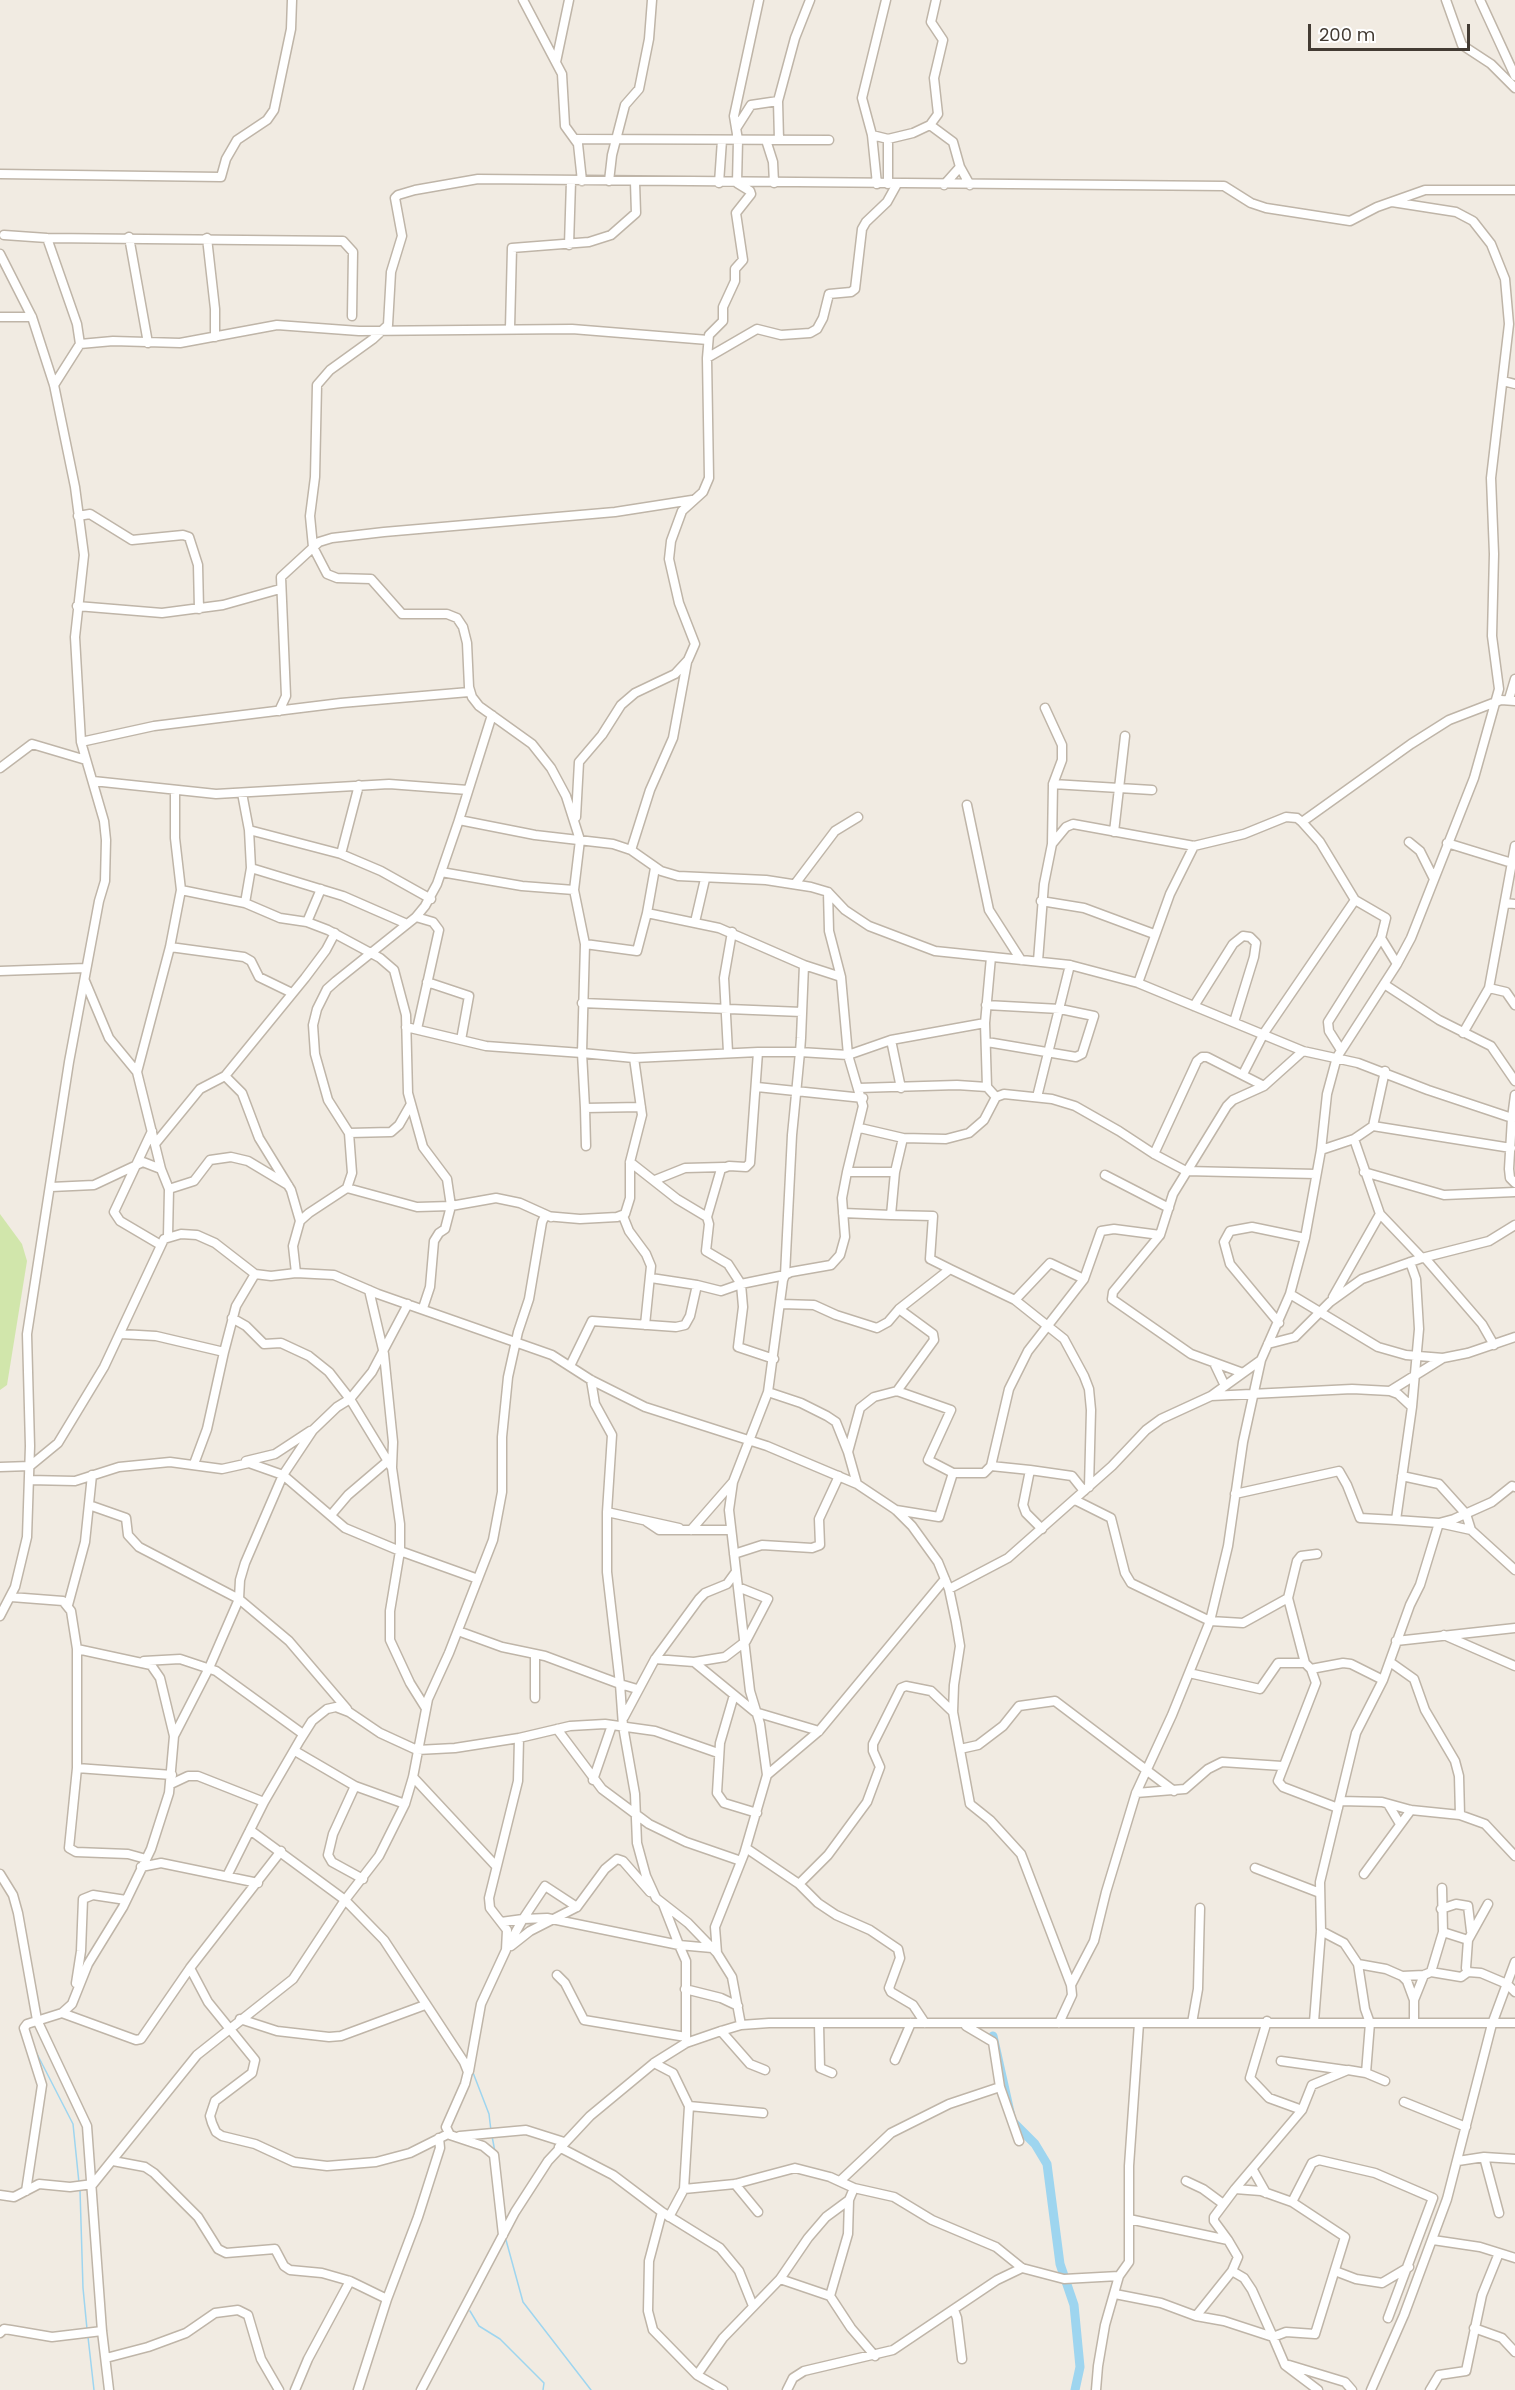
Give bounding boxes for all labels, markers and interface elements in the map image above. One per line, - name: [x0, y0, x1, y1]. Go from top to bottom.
- scale bar: [1311, 12, 1473, 50]
- text: 200 m: [1319, 22, 1375, 47]

